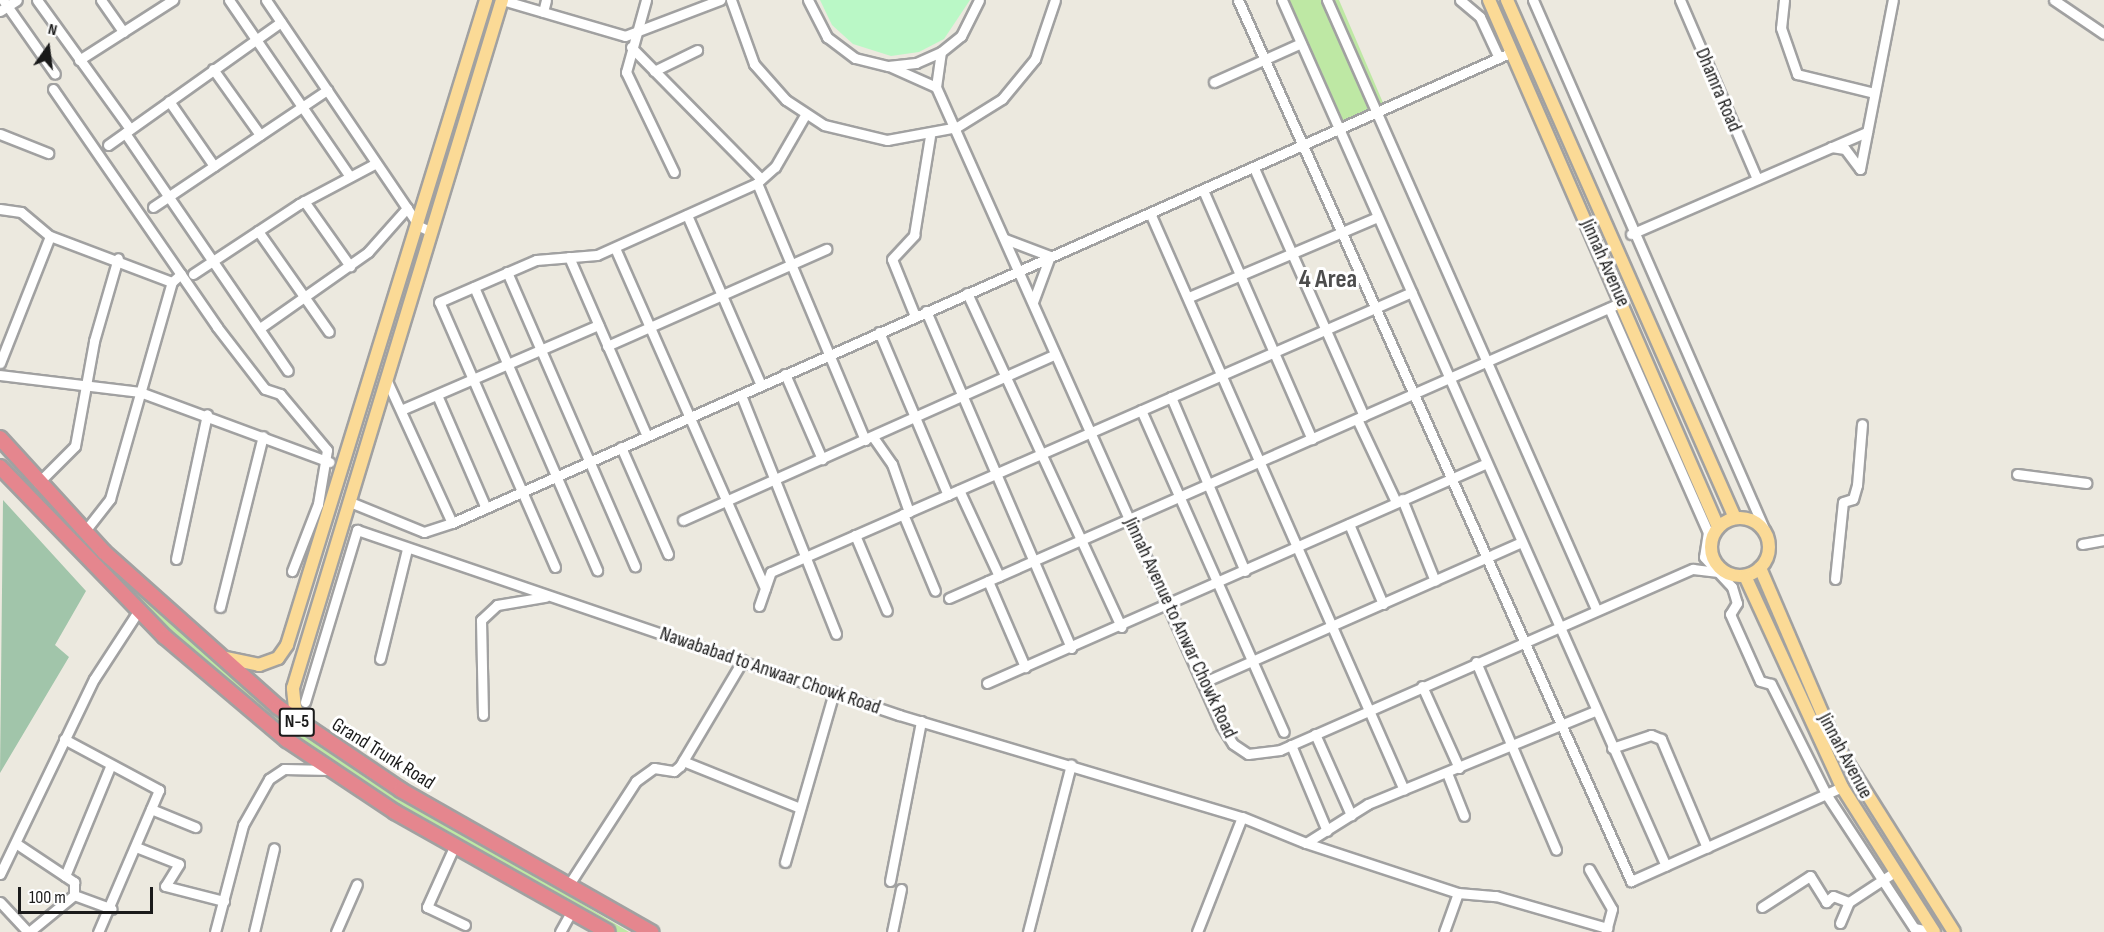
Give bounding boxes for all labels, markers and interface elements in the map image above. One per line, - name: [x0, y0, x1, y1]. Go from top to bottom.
- north arrow: [18, 18, 78, 78]
- text: N: [46, 20, 59, 40]
- street label: Dhamra Road: [1690, 45, 1746, 135]
- street label: Jinnah Avenue: [1575, 216, 1635, 310]
- district label: 4 Area: [1299, 264, 1357, 296]
- street label: Jinnah Avenue to Anwar Chowk Road: [1118, 514, 1242, 742]
- street label: Nawababad to Anwaar Chowk Road: [656, 622, 884, 720]
- road number: N-5: [278, 707, 316, 737]
- street label: Jinnah Avenue: [1813, 709, 1877, 803]
- street label: Grand Trunk Road: [327, 713, 439, 795]
- scale bar: [21, 875, 156, 913]
- text: 100 m: [29, 887, 66, 908]

